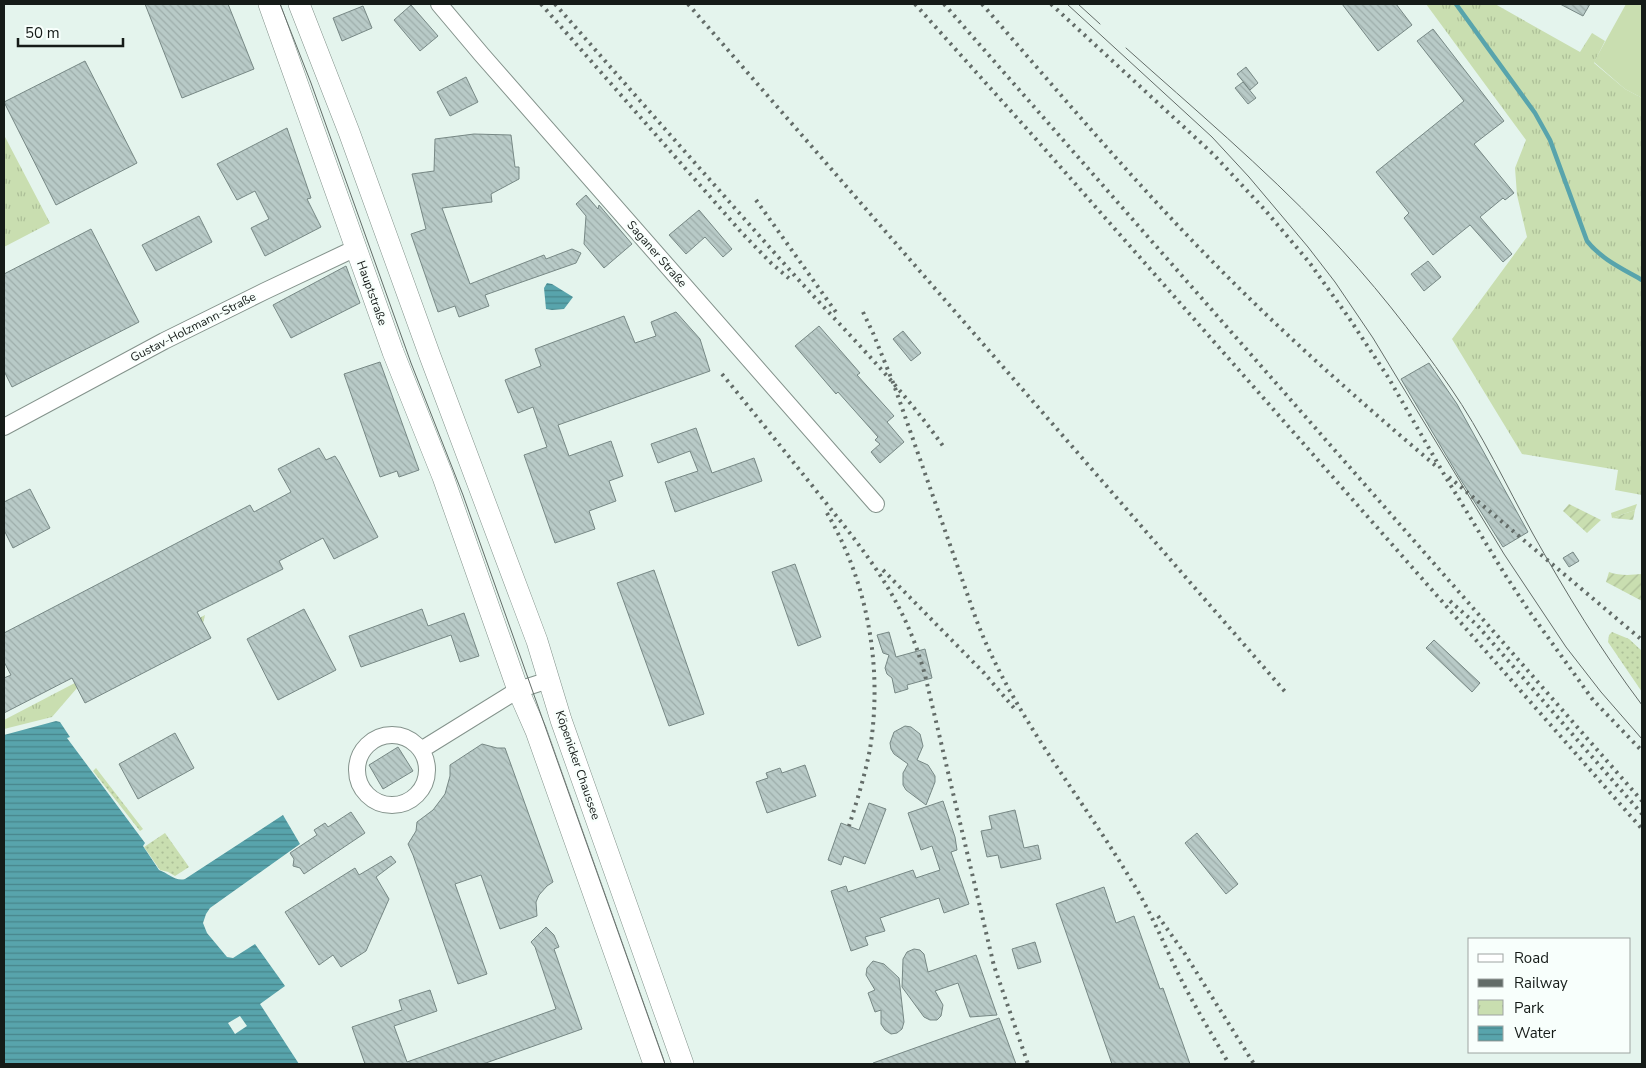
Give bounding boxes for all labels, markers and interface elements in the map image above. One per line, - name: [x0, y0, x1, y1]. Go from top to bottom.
- scale bar: [18, 15, 122, 47]
- text: 50 m: [25, 23, 60, 43]
- street label: Saganer Straße: [624, 217, 690, 291]
- street label: Hauptstraße: [353, 258, 391, 328]
- street label: Gustav-Holzmann-Straße: [128, 288, 258, 366]
- street label: Köpenicker Chaussee: [552, 708, 604, 822]
- legend: [1468, 938, 1631, 1053]
- text: Road: [1514, 948, 1549, 968]
- text: Railway: [1514, 973, 1568, 993]
- text: Park: [1514, 998, 1544, 1018]
- text: Water: [1514, 1023, 1557, 1043]

